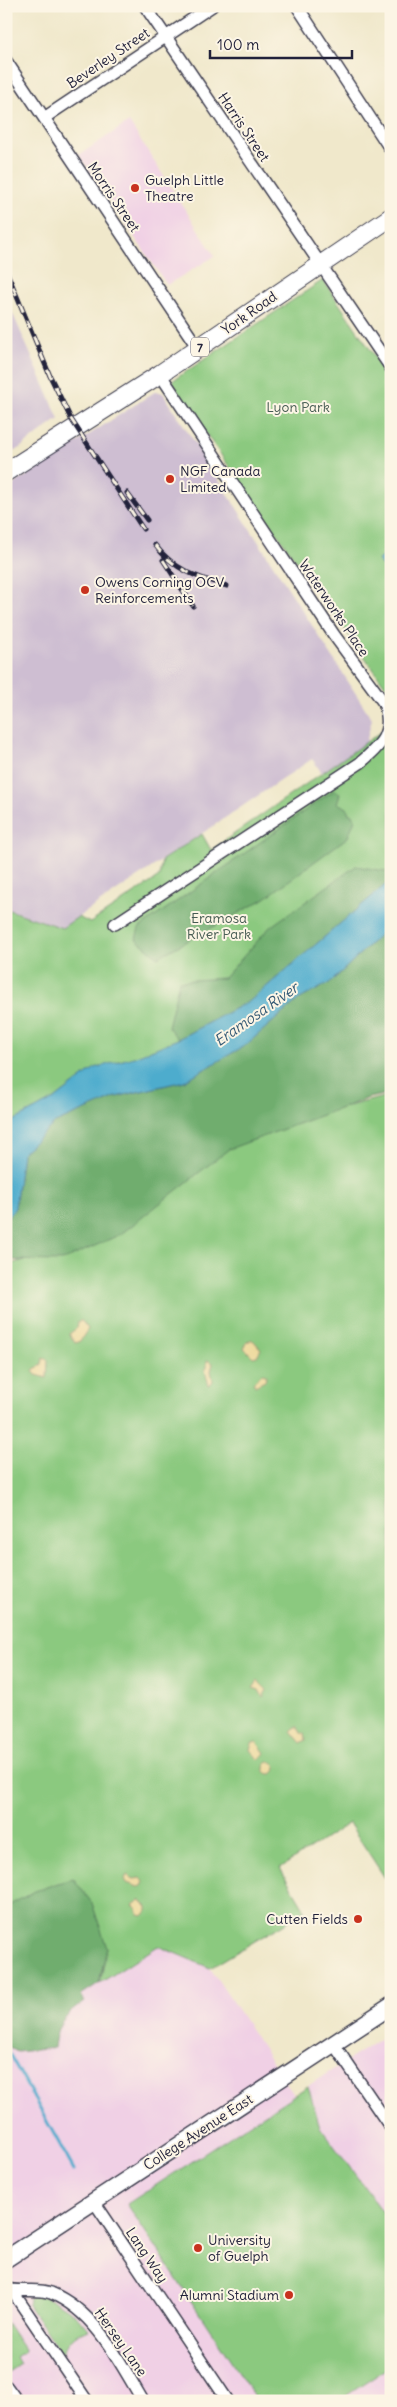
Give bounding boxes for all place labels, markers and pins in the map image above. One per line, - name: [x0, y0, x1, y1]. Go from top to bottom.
- place label: Guelph Little Theatre: [145, 171, 224, 205]
- marker: Guelph Little Theatre: [129, 182, 141, 194]
- place label: NGF Canada Limited: [180, 462, 260, 496]
- marker: NGF Canada Limited: [164, 473, 176, 485]
- place label: Owens Corning OCV Reinforcements: [95, 573, 224, 607]
- marker: Owens Corning OCV Reinforcements: [79, 584, 91, 596]
- place label: Cutten Fields: [266, 1910, 348, 1928]
- marker: Cutten Fields: [352, 1913, 364, 1925]
- place label: University of Guelph: [208, 2231, 271, 2265]
- marker: University of Guelph: [192, 2242, 204, 2254]
- place label: Alumni Stadium: [180, 2286, 279, 2304]
- marker: Alumni Stadium: [283, 2289, 295, 2301]

